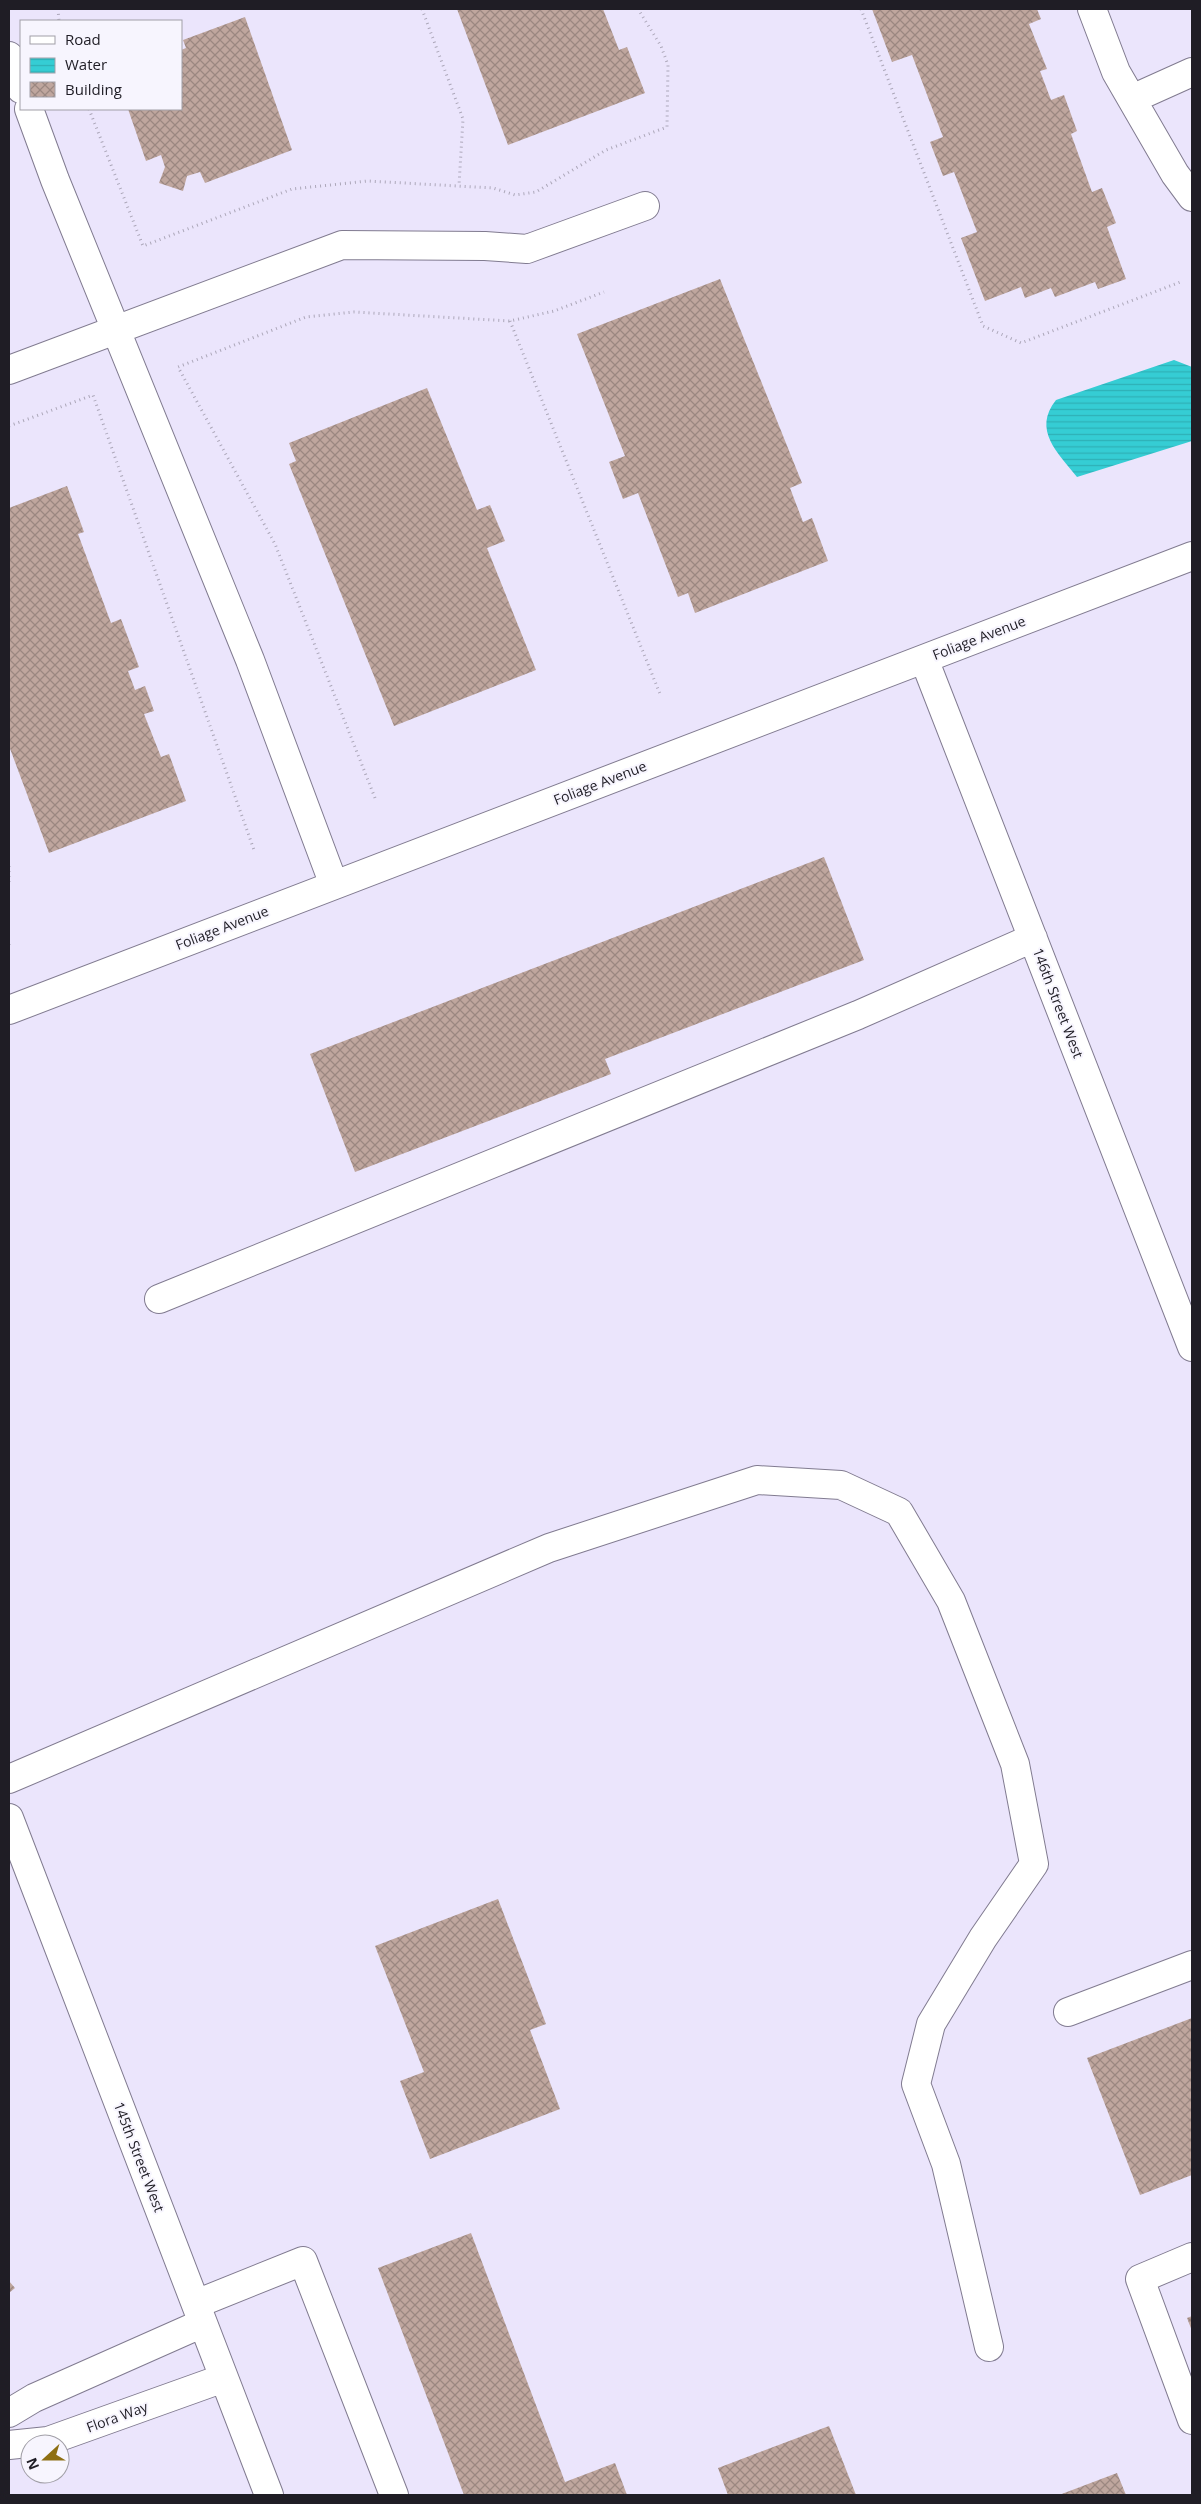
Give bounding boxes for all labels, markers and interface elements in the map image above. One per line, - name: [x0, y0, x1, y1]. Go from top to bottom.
- legend: [20, 20, 182, 110]
- text: Road: [65, 29, 101, 49]
- text: Water: [65, 54, 107, 74]
- text: Building: [65, 79, 122, 99]
- street label: Foliage Avenue: [930, 611, 1028, 664]
- street label: Foliage Avenue: [551, 756, 649, 809]
- street label: Foliage Avenue: [173, 901, 271, 954]
- street label: 146th Street West: [1029, 945, 1088, 1061]
- street label: 145th Street West: [110, 2099, 169, 2215]
- street label: Flora Way: [83, 2396, 151, 2436]
- north arrow: [20, 2434, 70, 2484]
- text: N: [21, 2455, 43, 2473]

